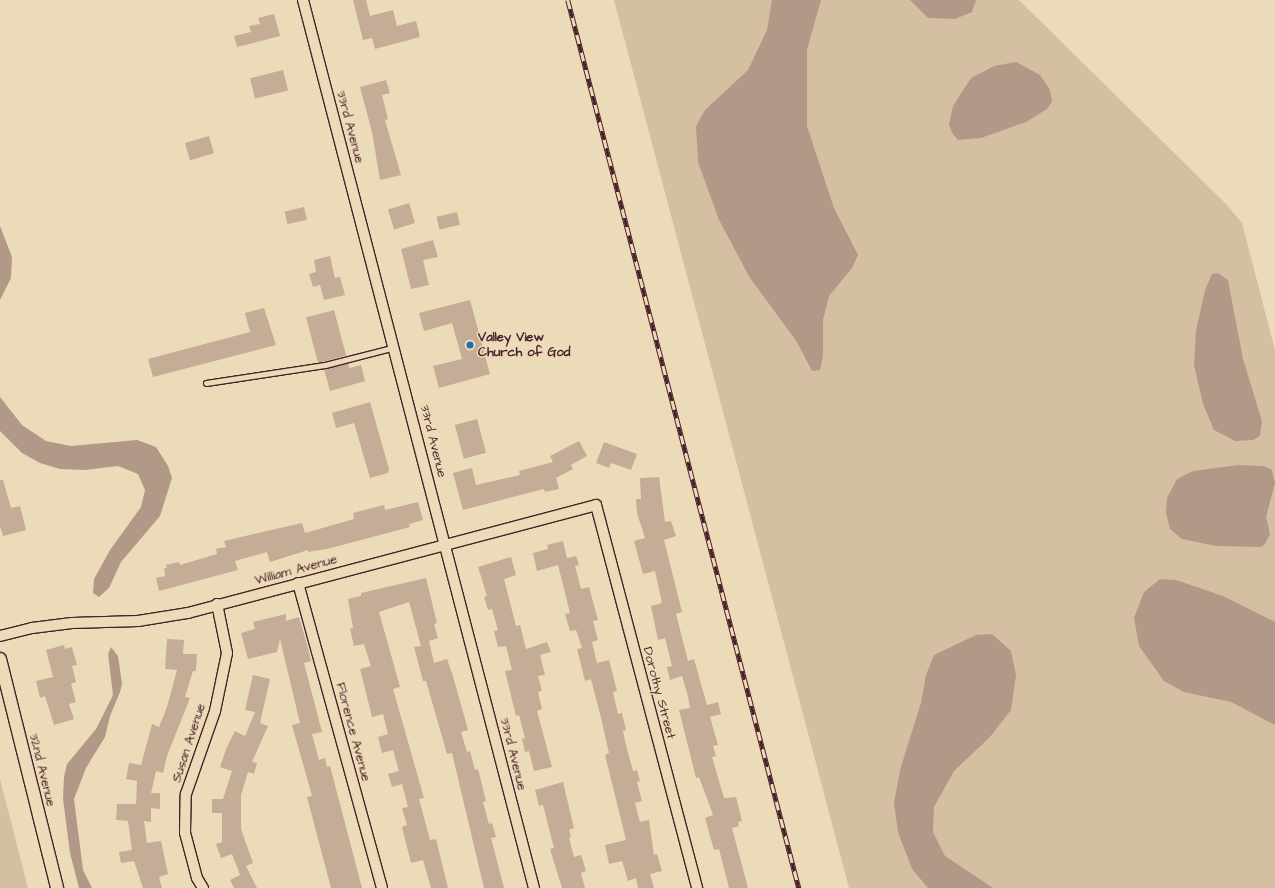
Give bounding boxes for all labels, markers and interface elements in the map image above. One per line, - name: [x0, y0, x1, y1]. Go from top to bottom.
- street label: 33rd Avenue: [333, 89, 367, 165]
- place label: Valley View Church of God: [478, 330, 570, 361]
- marker: Valley View Church of God: [465, 340, 475, 350]
- street label: 33rd Avenue: [416, 403, 450, 479]
- street label: William Avenue: [253, 552, 339, 588]
- street label: Dorothy Street: [639, 645, 679, 741]
- street label: Florence Avenue: [332, 681, 374, 783]
- street label: Susan Avenue: [169, 702, 209, 784]
- street label: 33rd Avenue: [496, 716, 530, 792]
- street label: 32nd Avenue: [25, 732, 59, 808]

